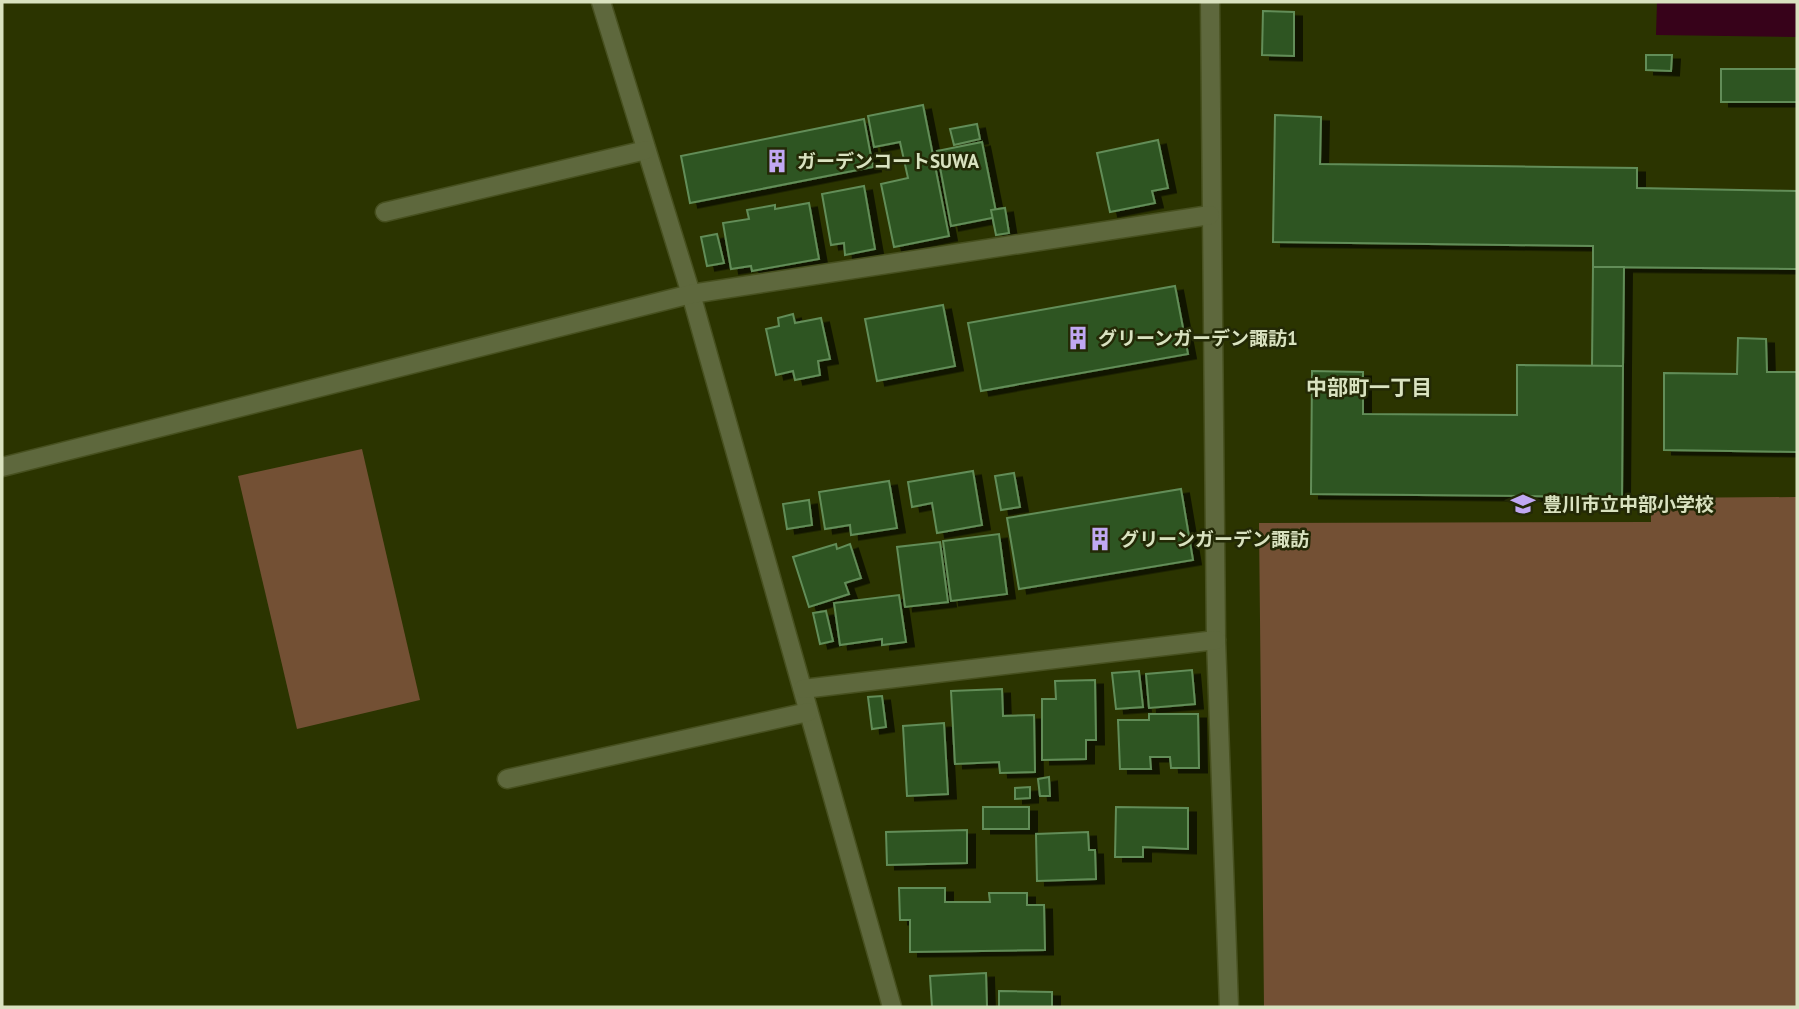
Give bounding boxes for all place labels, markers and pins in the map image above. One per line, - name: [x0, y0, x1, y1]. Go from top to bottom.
- building icon: ガーデンコートSUWA: [763, 147, 791, 175]
- place label: ガーデンコートSUWA: [797, 149, 980, 173]
- building icon: グリーンガーデン諏訪1: [1064, 324, 1092, 352]
- place label: グリーンガーデン諏訪1: [1098, 326, 1298, 350]
- school or university icon: 豊川市立中部小学校: [1509, 490, 1537, 518]
- place label: 豊川市立中部小学校: [1543, 492, 1714, 516]
- building icon: グリーンガーデン諏訪: [1086, 525, 1114, 553]
- place label: グリーンガーデン諏訪: [1120, 527, 1309, 551]

